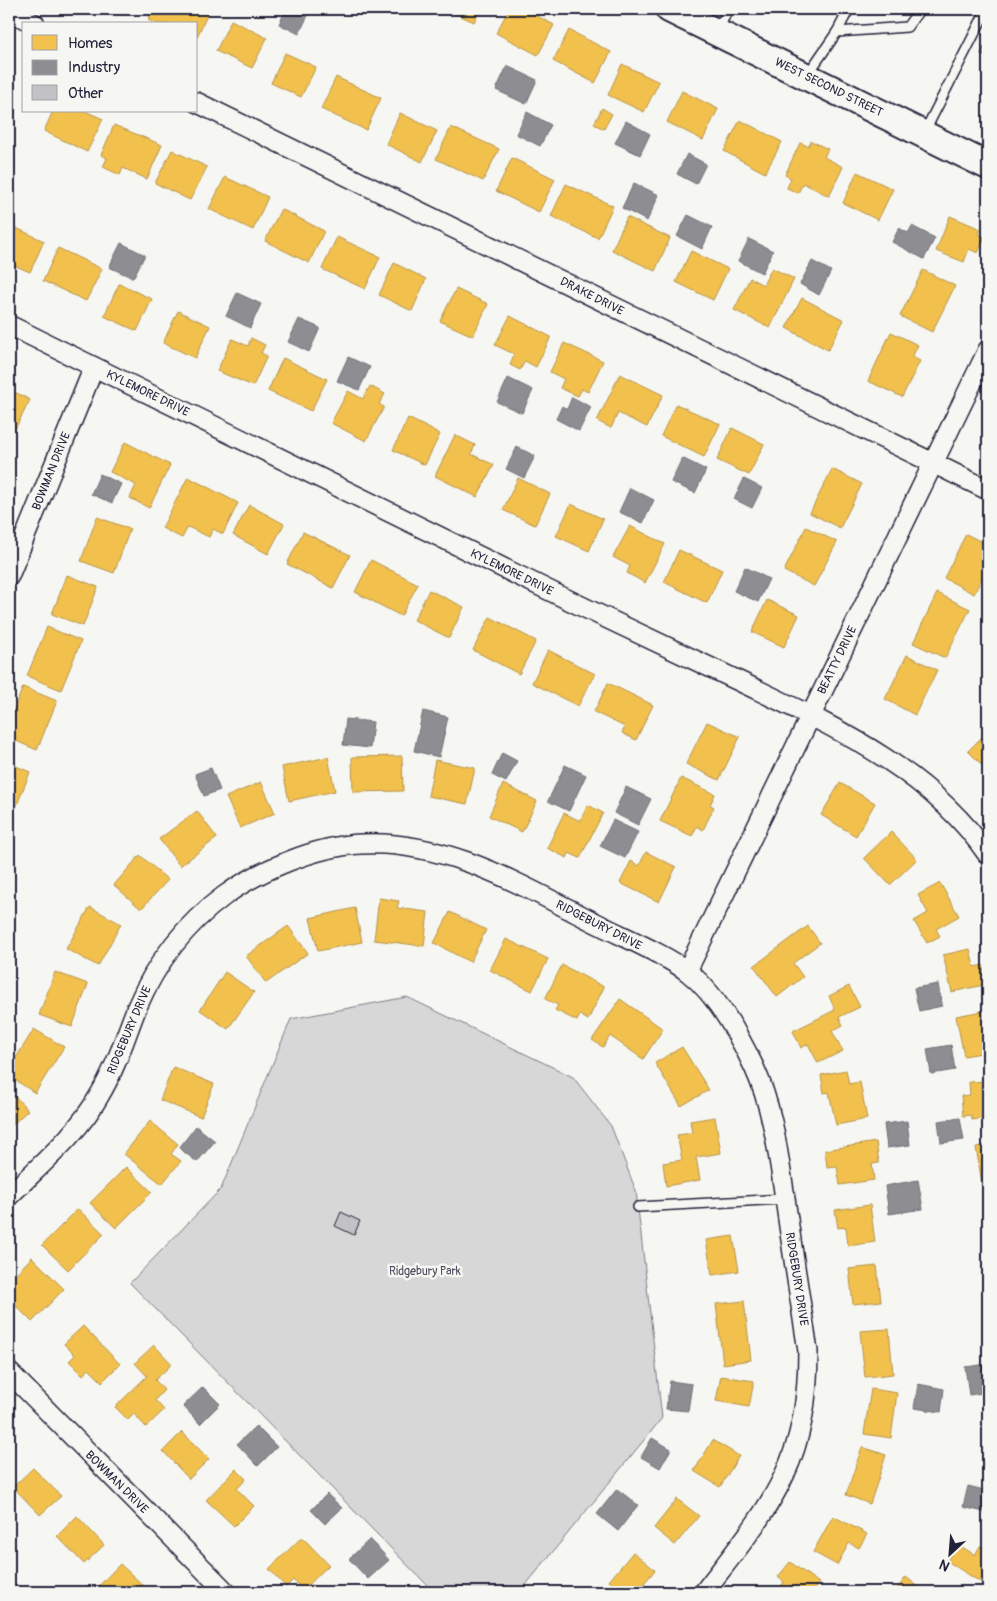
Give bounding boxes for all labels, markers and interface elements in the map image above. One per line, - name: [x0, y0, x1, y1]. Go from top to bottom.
- legend: [22, 22, 198, 112]
- text: Homes: [68, 34, 113, 53]
- street label: WEST SECOND STREET: [772, 55, 886, 120]
- text: Industry: [68, 58, 121, 77]
- text: Other: [68, 84, 104, 103]
- street label: DRAKE DRIVE: [557, 274, 626, 319]
- street label: KYLEMORE DRIVE: [104, 367, 192, 420]
- street label: BOWMAN DRIVE: [29, 430, 74, 513]
- street label: KYLEMORE DRIVE: [468, 546, 556, 599]
- street label: BEATTY DRIVE: [814, 624, 860, 697]
- street label: RIDGEBURY DRIVE: [553, 897, 644, 954]
- street label: RIDGEBURY DRIVE: [104, 984, 155, 1077]
- street label: RIDGEBURY DRIVE: [782, 1231, 811, 1327]
- park label: Ridgebury Park: [389, 1264, 461, 1279]
- street label: BOWMAN DRIVE: [82, 1448, 151, 1517]
- north arrow: [924, 1528, 974, 1578]
- text: N: [937, 1556, 953, 1575]

